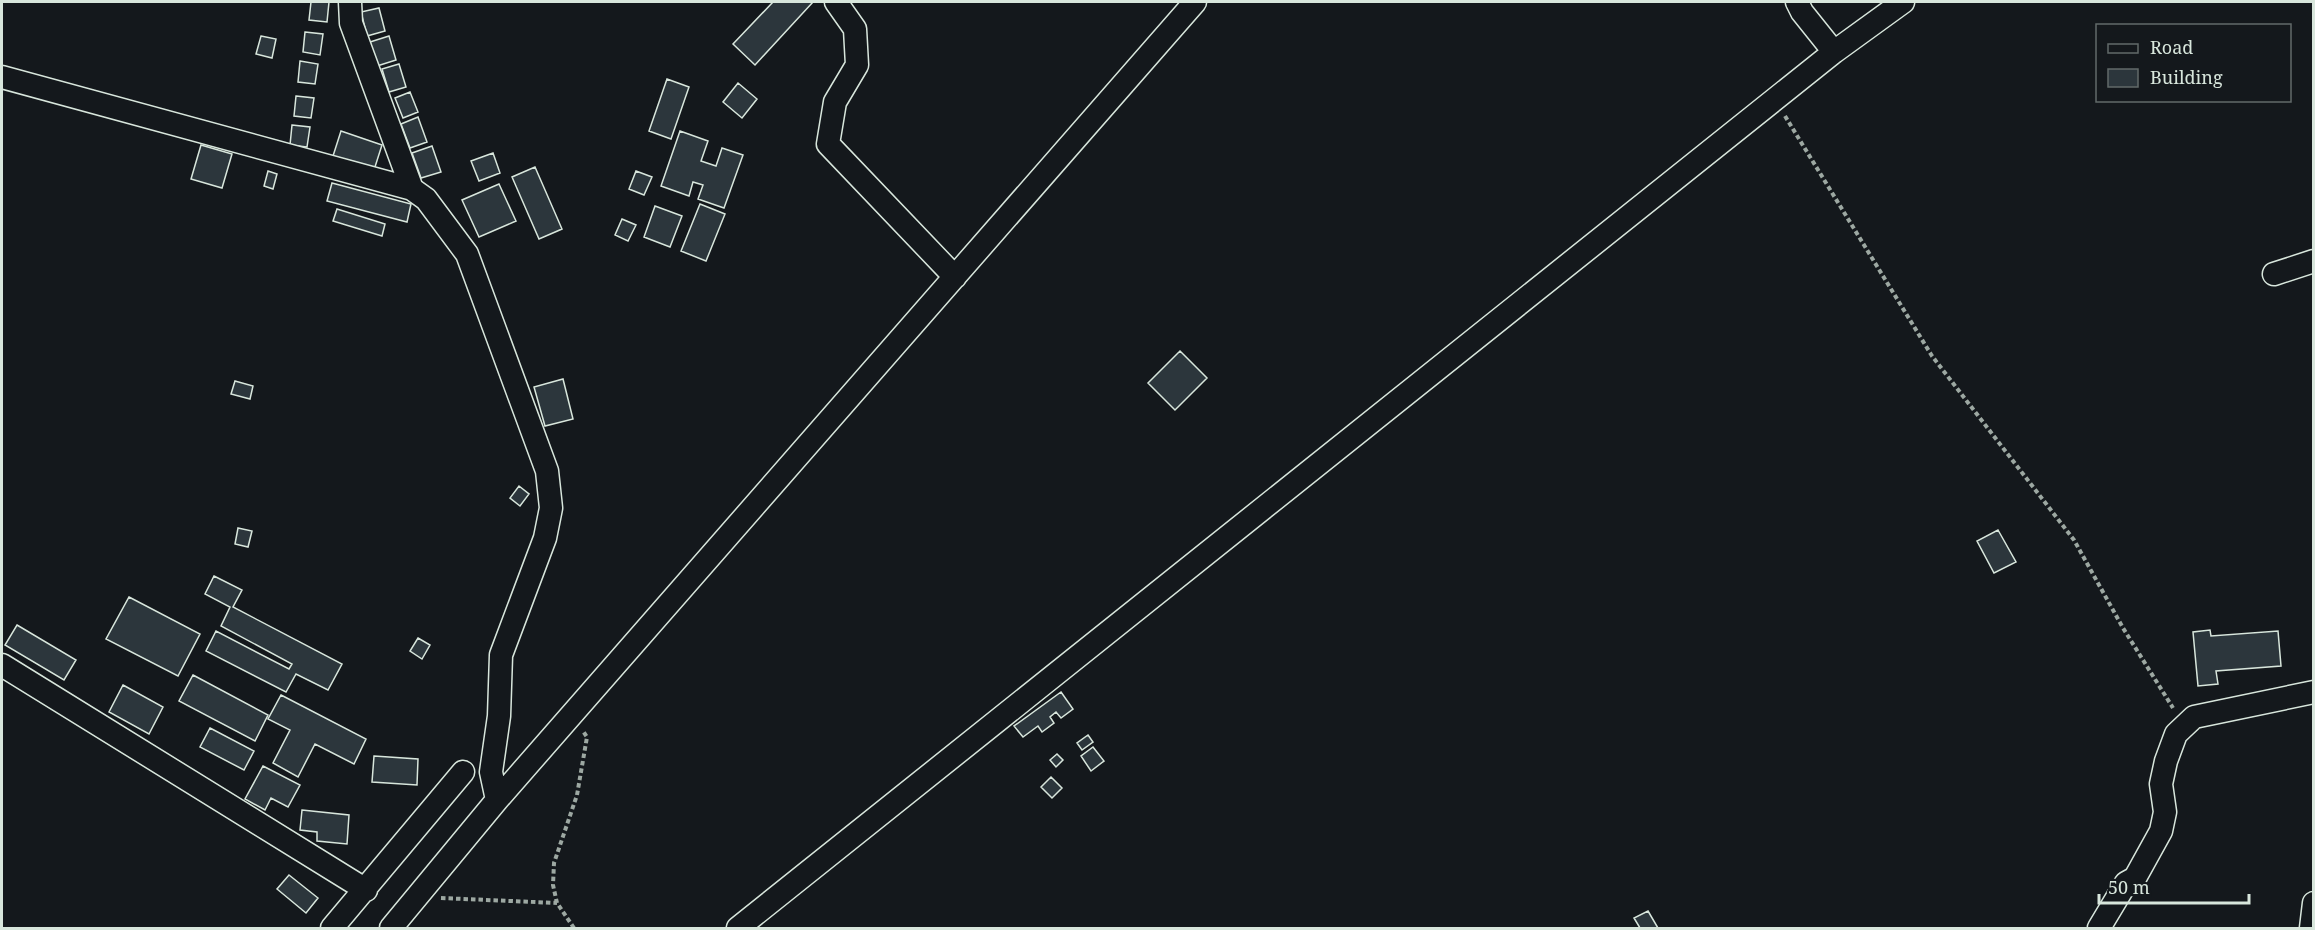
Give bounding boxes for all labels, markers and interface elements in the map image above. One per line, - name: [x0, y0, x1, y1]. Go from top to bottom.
- legend: [2096, 24, 2291, 102]
- text: Road: [2150, 35, 2193, 59]
- text: Building: [2150, 65, 2223, 89]
- scale bar: [2099, 867, 2249, 905]
- text: 50 m: [2108, 875, 2150, 899]

